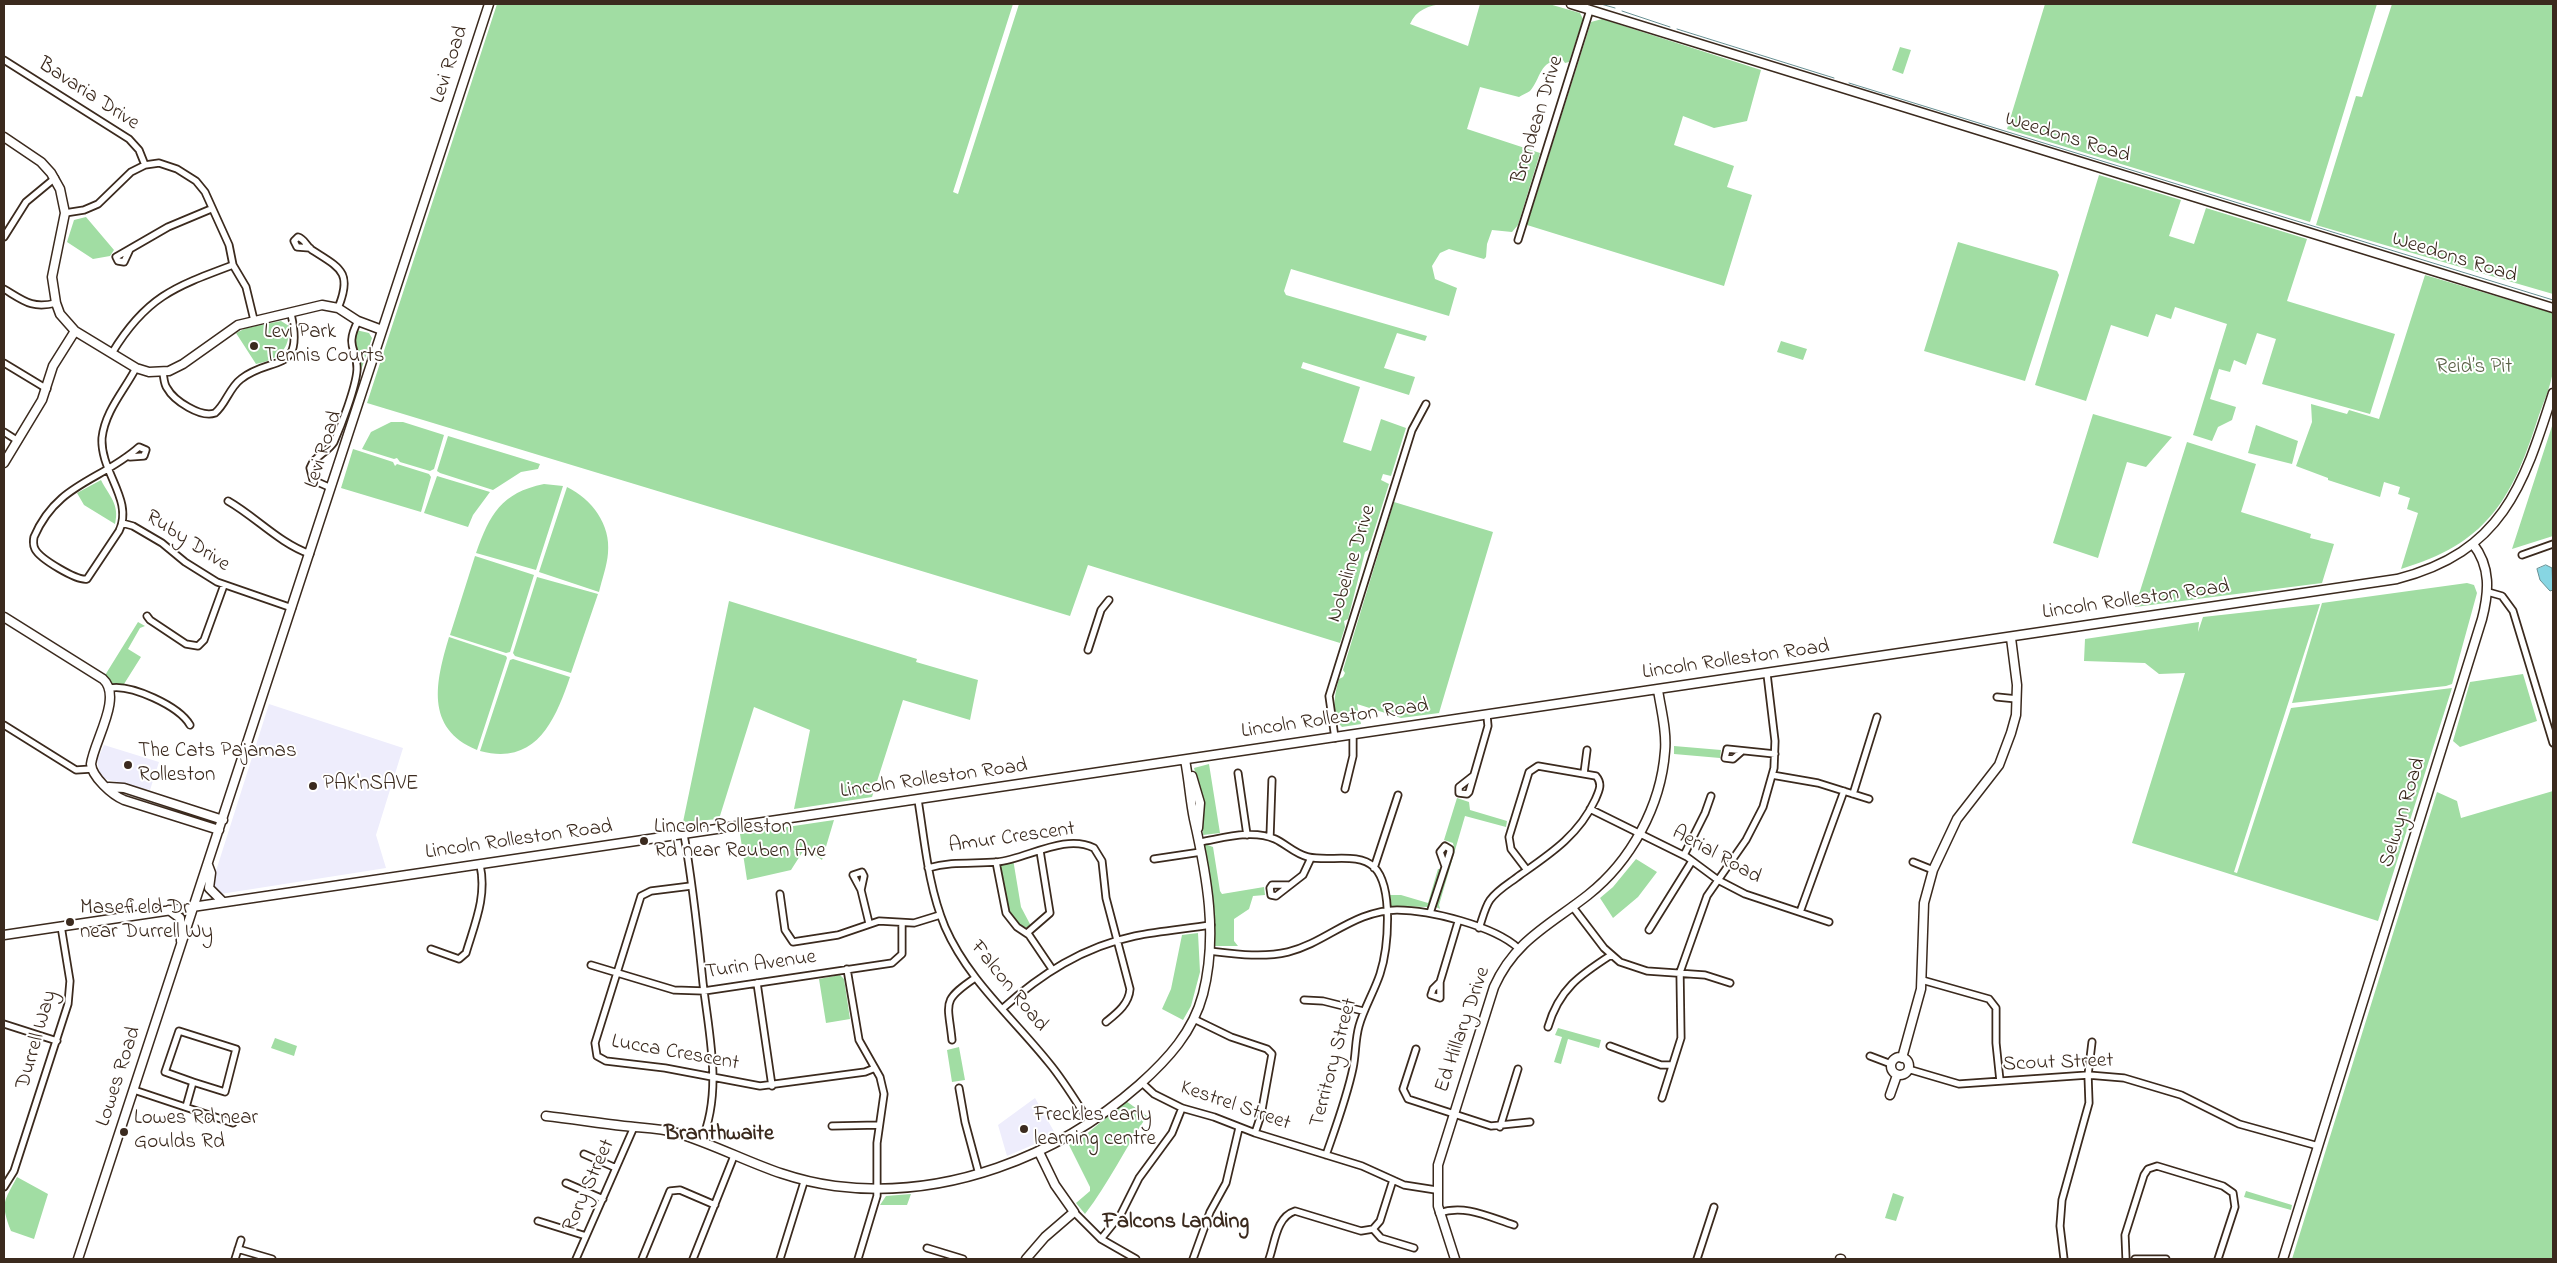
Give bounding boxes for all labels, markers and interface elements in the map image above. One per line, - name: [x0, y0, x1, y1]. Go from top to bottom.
- street label: Levi Road: [427, 23, 475, 107]
- street label: Bavaria Drive: [33, 53, 143, 137]
- street label: Brendean Drive: [1508, 53, 1570, 187]
- street label: Weedons Road: [2001, 108, 2133, 170]
- street label: Weedons Road: [2388, 228, 2520, 290]
- place label: Levi Park Tennis Courts: [264, 321, 385, 371]
- marker: Levi Park Tennis Courts: [248, 340, 260, 352]
- park label: Reid’s Pit: [2436, 356, 2512, 382]
- street label: Levi Road: [301, 408, 349, 492]
- street label: Nobeline Drive: [1323, 502, 1383, 626]
- street label: Ruby Drive: [140, 505, 234, 579]
- street label: Lincoln Rolleston Road: [2041, 575, 2231, 627]
- street label: Lincoln Rolleston Road: [1641, 635, 1831, 687]
- street label: Lincoln Rolleston Road: [1240, 694, 1430, 746]
- place label: The Cats Pajamas Rolleston: [138, 740, 297, 790]
- street label: Lincoln Rolleston Road: [839, 754, 1029, 806]
- street label: Selwyn Road: [2375, 755, 2433, 871]
- marker: The Cats Pajamas Rolleston: [122, 759, 134, 771]
- place label: PAK'nSAVE: [323, 773, 419, 799]
- marker: PAK'nSAVE: [307, 780, 319, 792]
- street label: Lincoln Rolleston Road: [424, 815, 614, 867]
- place label: Lincoln Rolleston Rd near Reuben Ave: [654, 816, 826, 866]
- street label: Amur Crescent: [947, 818, 1077, 860]
- street label: Aerial Road: [1667, 821, 1765, 891]
- marker: Lincoln Rolleston Rd near Reuben Ave: [638, 835, 650, 847]
- place label: Masefield Dr near Durrell Wy: [80, 897, 213, 947]
- marker: Masefield Dr near Durrell Wy: [64, 916, 76, 928]
- street label: Falcon Road: [964, 936, 1052, 1038]
- street label: Turin Avenue: [704, 946, 818, 986]
- street label: Ed Hillary Drive: [1431, 964, 1497, 1096]
- street label: Durrell Way: [12, 988, 64, 1092]
- street label: Territory Street: [1306, 996, 1364, 1130]
- street label: Lowes Road: [92, 1024, 148, 1130]
- street label: Lucca Crescent: [609, 1030, 741, 1078]
- street label: Scout Street: [2002, 1049, 2114, 1079]
- street label: Kestrel Street: [1177, 1076, 1293, 1138]
- place label: Freckles early learning centre: [1034, 1104, 1156, 1154]
- place label: Lowes Rd near Goulds Rd: [134, 1107, 258, 1157]
- district label: Branthwaite: [664, 1122, 774, 1148]
- marker: Freckles early learning centre: [1018, 1123, 1030, 1135]
- marker: Lowes Rd near Goulds Rd: [118, 1126, 130, 1138]
- street label: Rory Street: [558, 1136, 622, 1236]
- district label: Falcons Landing: [1103, 1210, 1249, 1236]

